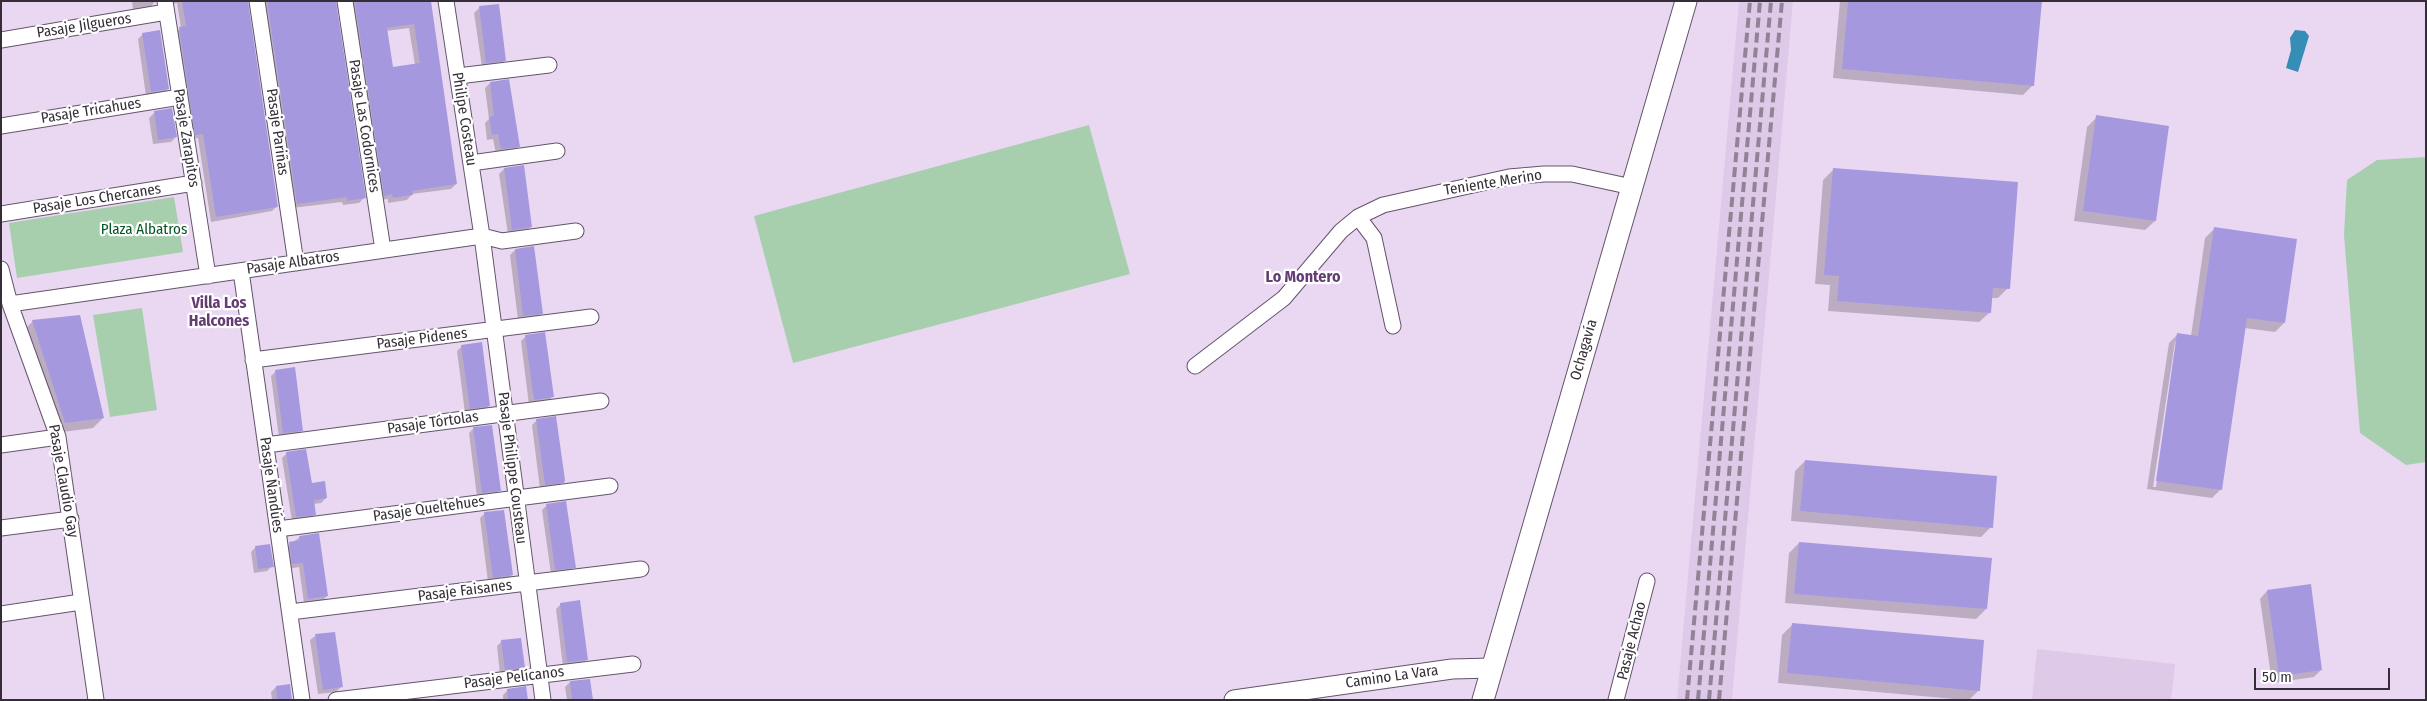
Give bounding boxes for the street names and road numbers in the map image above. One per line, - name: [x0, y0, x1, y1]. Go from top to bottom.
- street label: Pasaje Jilgueros: [35, 10, 133, 42]
- street label: Pasaje Las Codornices: [345, 58, 383, 194]
- street label: Philipe Costeau: [448, 71, 480, 167]
- street label: Pasaje Zarapitos: [169, 87, 203, 189]
- street label: Pasaje Pariñas: [262, 87, 292, 177]
- street label: Pasaje Tricahues: [40, 94, 142, 128]
- street label: Teniente Merino: [1443, 166, 1543, 200]
- street label: Pasaje Los Chercanes: [32, 180, 162, 218]
- street label: Pasaje Albatros: [245, 248, 341, 278]
- street label: Ochagavía: [1567, 317, 1601, 383]
- street label: Pasaje Pidenes: [376, 325, 468, 353]
- street label: Pasaje Philippe Cousteau: [494, 391, 530, 545]
- street label: Pasaje Tórtolas: [386, 408, 480, 438]
- street label: Pasaje Claudio Gay: [44, 423, 82, 539]
- street label: Pasaje Ñandúes: [255, 436, 287, 534]
- street label: Pasaje Queltehues: [372, 492, 486, 526]
- street label: Pasaje Faisanes: [417, 576, 513, 606]
- street label: Pasaje Achao: [1614, 600, 1650, 682]
- street label: Camino La Vara: [1345, 662, 1439, 692]
- street label: Pasaje Pelícanos: [463, 663, 565, 693]

